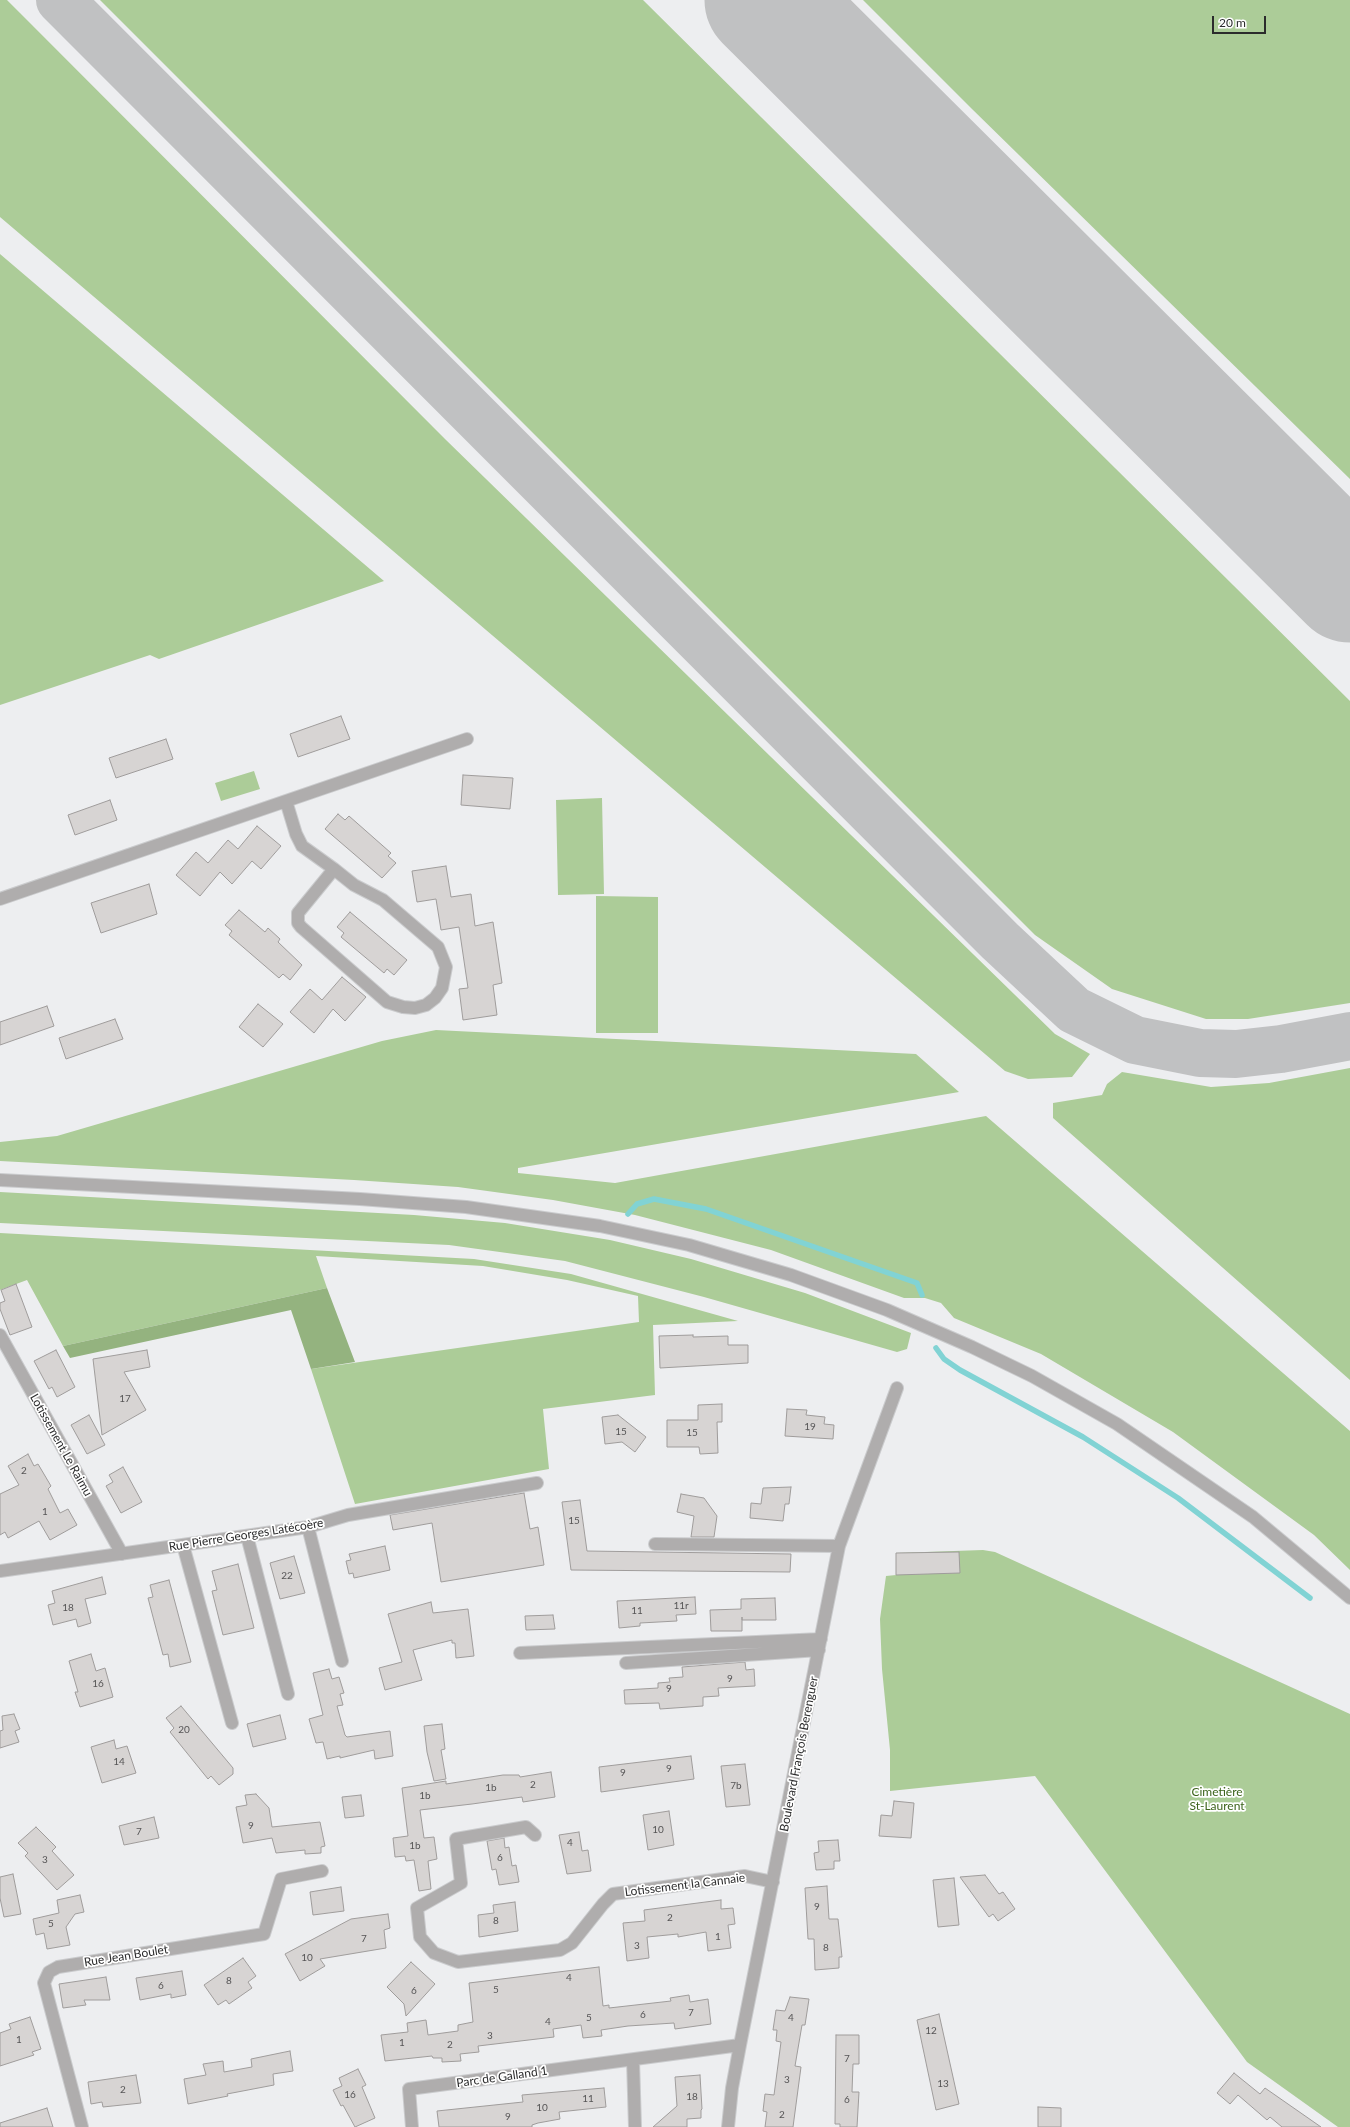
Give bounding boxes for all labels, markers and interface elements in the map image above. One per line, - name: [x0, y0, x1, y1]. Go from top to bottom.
- scale bar: [1214, 8, 1268, 34]
- text: 20 m: [1219, 15, 1246, 30]
- street label: Lotissement Le Raimu: [27, 1391, 95, 1499]
- house number: 17: [119, 1393, 131, 1405]
- house number: 19: [804, 1421, 816, 1433]
- house number: 15: [615, 1426, 627, 1438]
- house number: 15: [686, 1427, 698, 1439]
- house number: 2: [21, 1465, 27, 1477]
- house number: 1: [42, 1506, 48, 1518]
- house number: 15: [568, 1515, 580, 1527]
- street label: Rue Pierre Georges Latécoère: [168, 1516, 324, 1554]
- house number: 22: [281, 1570, 293, 1582]
- house number: 11r: [673, 1600, 689, 1612]
- house number: 18: [62, 1602, 74, 1614]
- house number: 11: [631, 1605, 643, 1617]
- house number: 9: [727, 1673, 733, 1685]
- street label: Boulevard François Berenguer: [777, 1675, 821, 1833]
- house number: 16: [92, 1678, 104, 1690]
- house number: 9: [666, 1683, 672, 1695]
- house number: 20: [178, 1724, 190, 1736]
- house number: 14: [113, 1756, 125, 1768]
- house number: 9: [666, 1763, 672, 1775]
- house number: 9: [620, 1767, 626, 1779]
- house number: 2: [530, 1779, 536, 1791]
- house number: 7b: [730, 1780, 742, 1792]
- house number: 1b: [485, 1782, 497, 1794]
- park label: Cimetière St-Laurent: [1189, 1785, 1245, 1813]
- house number: 1b: [419, 1790, 431, 1802]
- house number: 9: [248, 1820, 254, 1832]
- house number: 10: [652, 1824, 664, 1836]
- house number: 7: [136, 1826, 142, 1838]
- house number: 4: [567, 1837, 573, 1849]
- house number: 1b: [409, 1840, 421, 1852]
- house number: 6: [497, 1852, 503, 1864]
- house number: 3: [42, 1854, 48, 1866]
- street label: Lotissement la Cannaie: [624, 1870, 746, 1900]
- house number: 9: [814, 1901, 820, 1913]
- house number: 2: [667, 1912, 673, 1924]
- house number: 8: [493, 1915, 499, 1927]
- house number: 5: [48, 1918, 54, 1930]
- house number: 1: [715, 1931, 721, 1943]
- house number: 7: [361, 1933, 367, 1945]
- house number: 3: [634, 1940, 640, 1952]
- street label: Rue Jean Boulet: [83, 1942, 169, 1970]
- house number: 8: [823, 1942, 829, 1954]
- house number: 10: [301, 1952, 313, 1964]
- house number: 4: [566, 1972, 572, 1984]
- house number: 8: [226, 1975, 232, 1987]
- house number: 6: [158, 1980, 164, 1992]
- house number: 5: [493, 1984, 499, 1996]
- house number: 6: [411, 1985, 417, 1997]
- house number: 7: [688, 2007, 694, 2019]
- house number: 6: [640, 2009, 646, 2021]
- house number: 5: [586, 2012, 592, 2024]
- house number: 4: [788, 2012, 794, 2024]
- house number: 4: [545, 2016, 551, 2028]
- house number: 12: [925, 2025, 937, 2037]
- house number: 3: [487, 2030, 493, 2042]
- house number: 1: [16, 2034, 22, 2046]
- house number: 1: [399, 2037, 405, 2049]
- house number: 2: [447, 2039, 453, 2051]
- house number: 7: [844, 2053, 850, 2065]
- street label: Parc de Galland 1: [456, 2063, 548, 2091]
- house number: 3: [784, 2074, 790, 2086]
- house number: 13: [937, 2078, 949, 2090]
- house number: 2: [120, 2084, 126, 2096]
- house number: 16: [344, 2089, 356, 2101]
- house number: 18: [686, 2091, 698, 2103]
- house number: 11: [582, 2093, 594, 2105]
- house number: 6: [844, 2094, 850, 2106]
- house number: 10: [536, 2102, 548, 2114]
- house number: 2: [779, 2109, 785, 2121]
- house number: 9: [505, 2111, 511, 2123]

